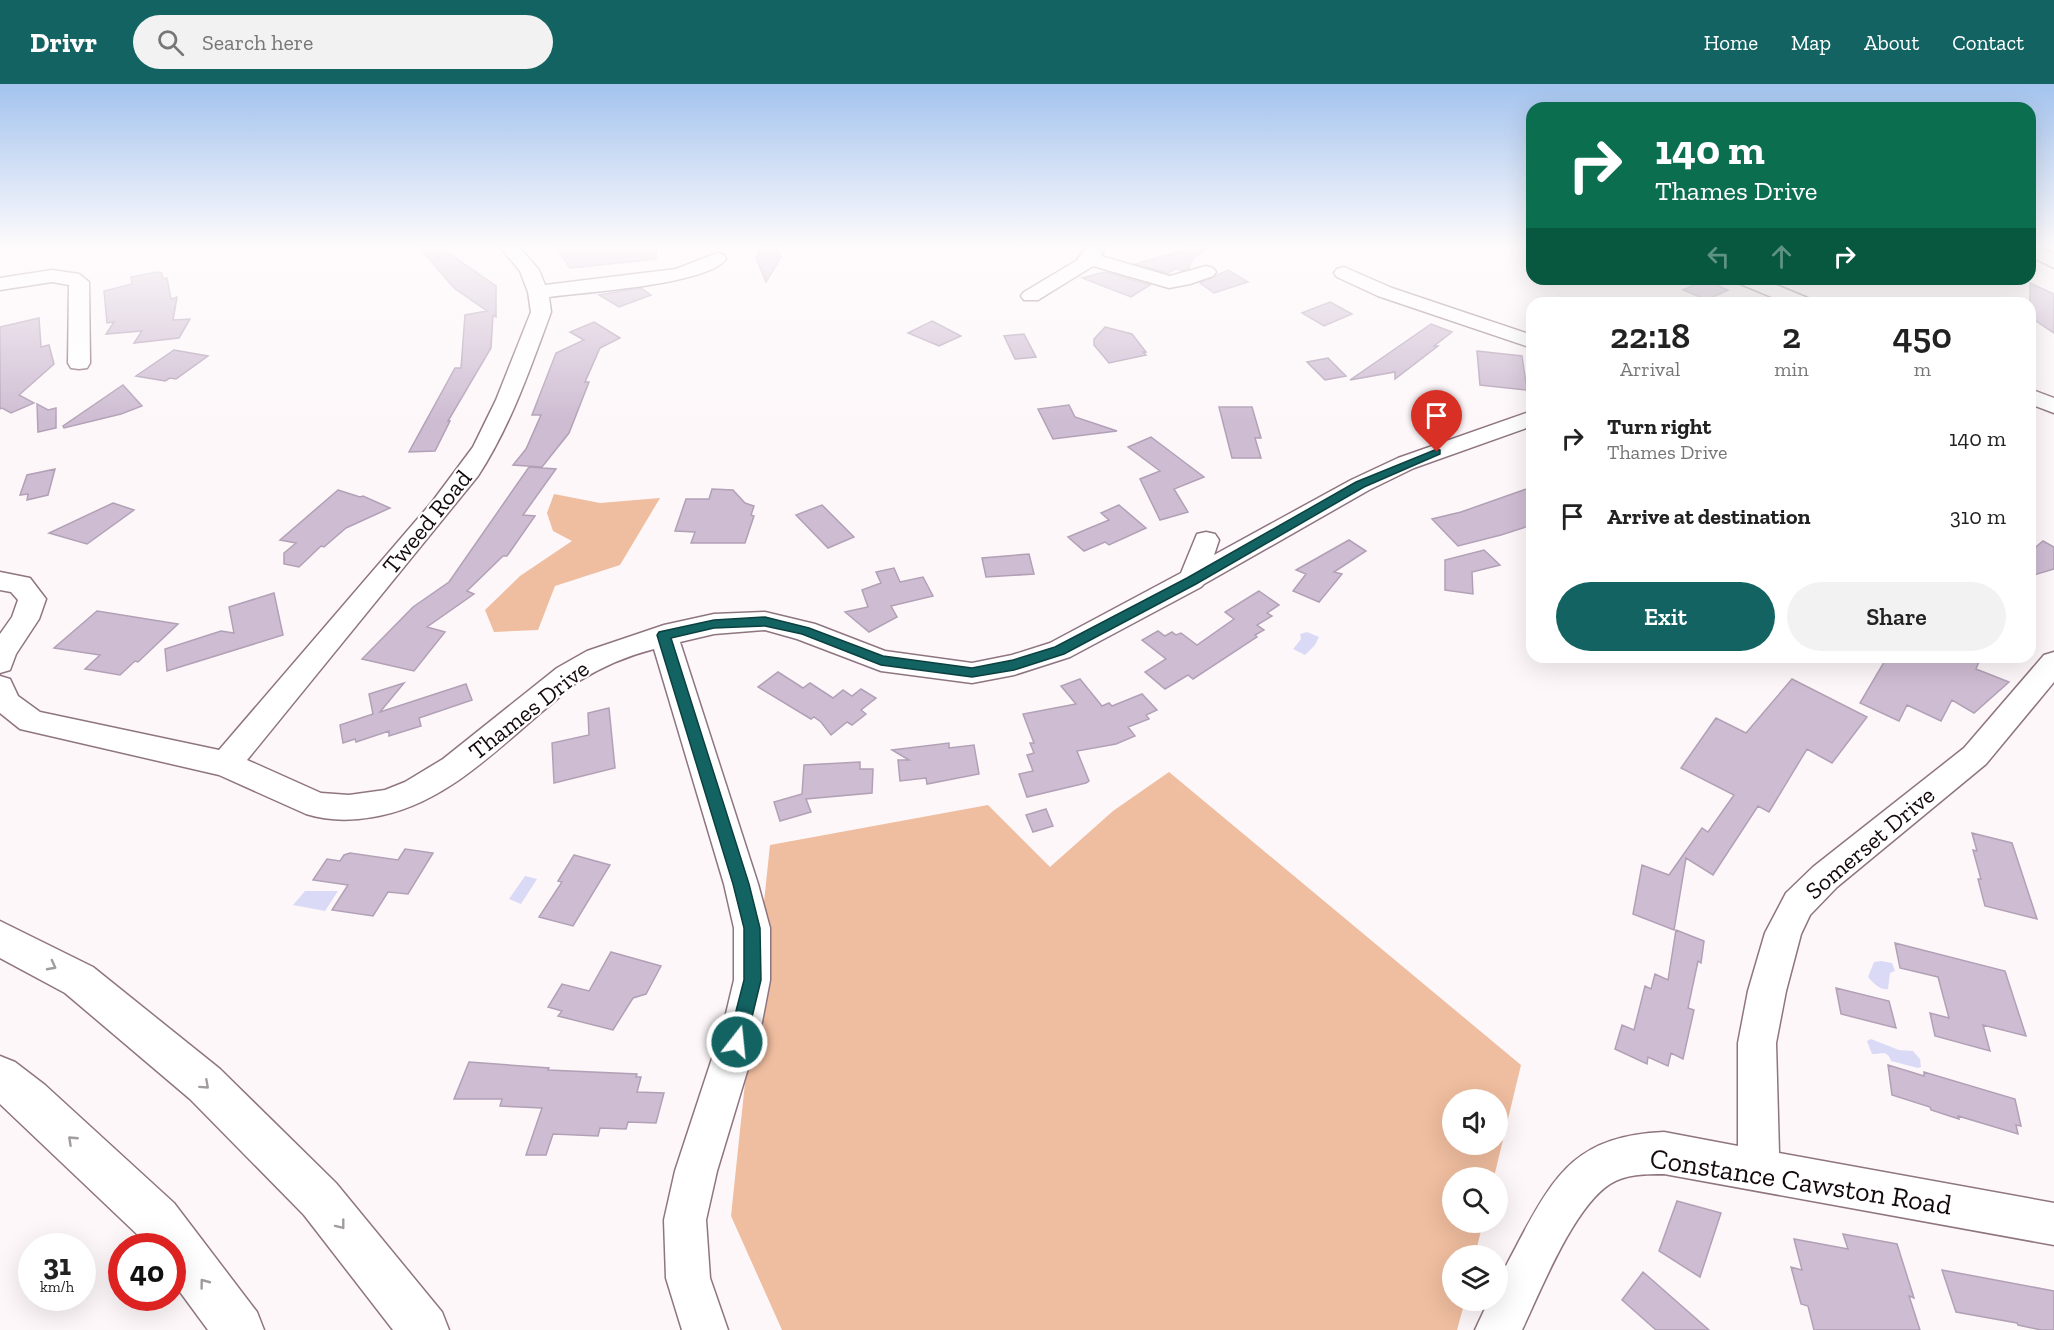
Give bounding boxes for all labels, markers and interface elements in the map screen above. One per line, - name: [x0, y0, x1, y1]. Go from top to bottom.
- search box: [133, 15, 553, 69]
- text: Drivr: [30, 26, 97, 59]
- icon: search: [154, 26, 187, 59]
- text: Search here: [202, 29, 313, 56]
- text: Home: [1704, 30, 1758, 55]
- text: Map: [1791, 30, 1831, 55]
- text: About: [1864, 30, 1919, 55]
- text: Contact: [1952, 30, 2024, 55]
- text: 140 m: [1655, 124, 1765, 175]
- icon: right: [1556, 126, 1634, 204]
- text: Thames Drive: [1655, 175, 1817, 207]
- icon: left: [1702, 240, 1735, 273]
- icon: ahead: [1765, 240, 1798, 273]
- icon: right: [1828, 240, 1861, 273]
- text: 22:18: [1610, 314, 1690, 357]
- text: 2: [1782, 314, 1801, 357]
- text: 450: [1893, 314, 1952, 357]
- text: Arrival: [1620, 357, 1680, 381]
- text: min: [1774, 357, 1809, 381]
- text: m: [1914, 357, 1931, 381]
- pin: [1411, 390, 1462, 452]
- icon: arrive: [1420, 399, 1453, 432]
- text: Turn right: [1607, 413, 1711, 440]
- icon: right: [1556, 422, 1589, 455]
- text: 140 m: [1949, 425, 2006, 452]
- text: Thames Drive: [1607, 440, 1727, 464]
- street label: Tweed Road: [376, 464, 477, 580]
- icon: arrive: [1556, 500, 1589, 533]
- text: Arrive at destination: [1607, 503, 1810, 530]
- text: 310 m: [1950, 503, 2006, 530]
- button: Exit: [1556, 582, 1775, 651]
- button: Share: [1787, 582, 2006, 651]
- street label: Thames Drive: [463, 654, 595, 765]
- street label: Somerset Drive: [1799, 780, 1940, 905]
- one-way arrow: [45, 959, 56, 970]
- position arrow: [705, 1010, 769, 1074]
- one-way arrow: [198, 1078, 209, 1089]
- map controls: [1442, 1089, 1508, 1311]
- button: sound: [1442, 1089, 1508, 1155]
- one-way arrow: [69, 1136, 79, 1147]
- street label: Constance Cawston Road: [1648, 1141, 1954, 1222]
- button: search: [1442, 1167, 1508, 1233]
- one-way arrow: [333, 1218, 344, 1229]
- speed limit sign: 40: [108, 1233, 186, 1311]
- button: layers: [1442, 1245, 1508, 1311]
- text: 31: [43, 1247, 71, 1283]
- text: km/h: [40, 1278, 74, 1296]
- one-way arrow: [200, 1279, 211, 1290]

